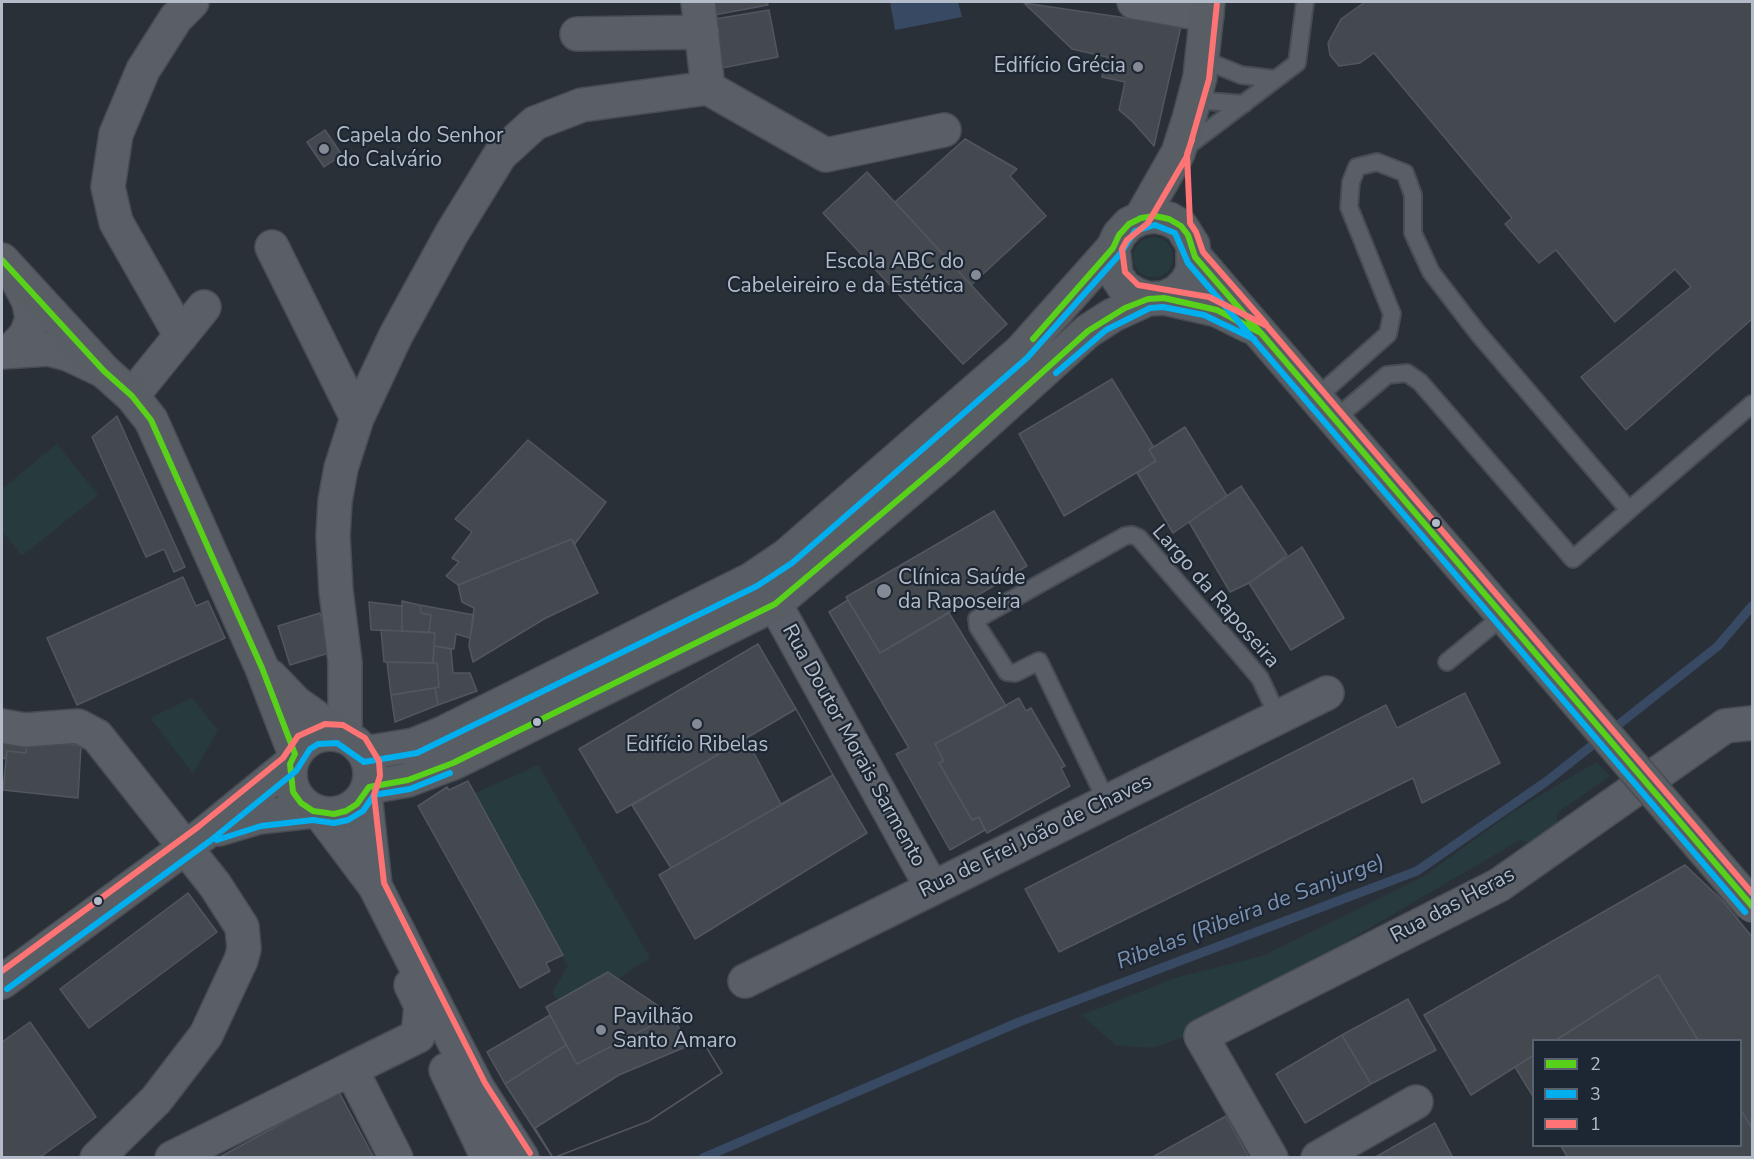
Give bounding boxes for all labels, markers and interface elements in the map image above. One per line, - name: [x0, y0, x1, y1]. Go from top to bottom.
- place label: Edifício Grécia: [994, 54, 1126, 80]
- marker: Edifício Grécia: [1131, 60, 1145, 74]
- place label: Capela do Senhor do Calvário: [336, 124, 504, 174]
- marker: Capela do Senhor do Calvário: [317, 142, 331, 156]
- place label: Escola ABC do Cabeleireiro e da Estética: [727, 250, 964, 300]
- marker: Escola ABC do Cabeleireiro e da Estética: [969, 268, 983, 282]
- unlabelled marker: [1430, 517, 1442, 529]
- street label: Largo da Raposeira: [1146, 520, 1284, 674]
- place label: Clínica Saúde da Raposeira: [898, 566, 1025, 616]
- marker: Clínica Saúde da Raposeira: [875, 582, 893, 600]
- street label: Rua Doutor Morais Sarmento: [776, 620, 930, 872]
- unlabelled marker: [531, 716, 543, 728]
- marker: Edifício Ribelas: [690, 717, 704, 731]
- place label: Edifício Ribelas: [626, 733, 768, 759]
- street label: Rua de Frei João de Chaves: [916, 770, 1156, 904]
- water label: Ribelas (Ribeira de Sanjurge): [1113, 850, 1389, 976]
- street label: Rua das Heras: [1387, 863, 1519, 949]
- unlabelled marker: [92, 895, 104, 907]
- place label: Pavilhão Santo Amaro: [613, 1005, 737, 1055]
- marker: Pavilhão Santo Amaro: [594, 1023, 608, 1037]
- legend: [1532, 1039, 1742, 1147]
- text: 2: [1590, 1052, 1601, 1076]
- text: 3: [1590, 1082, 1601, 1106]
- text: 1: [1590, 1112, 1601, 1136]

